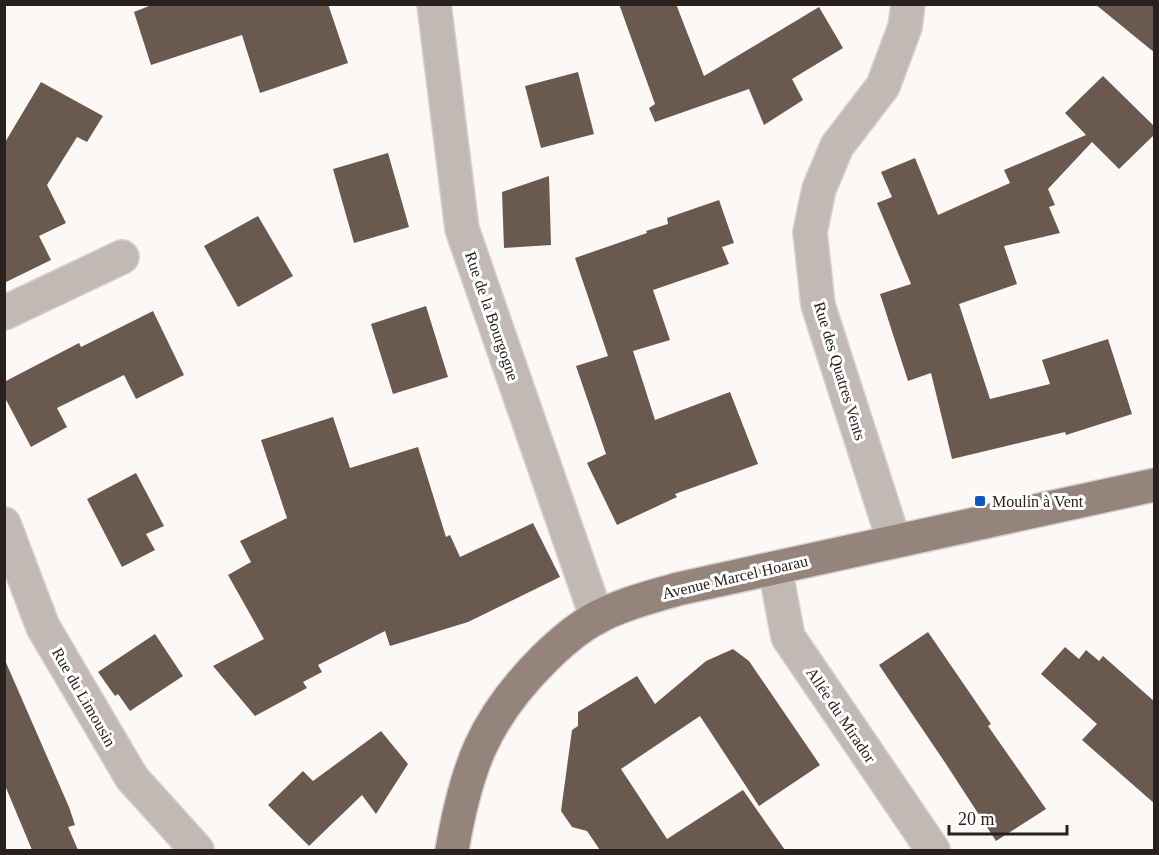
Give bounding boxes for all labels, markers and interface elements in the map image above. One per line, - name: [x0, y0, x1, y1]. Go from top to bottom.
- street label: Rue de la Bourgogne: [461, 249, 522, 383]
- street label: Rue des Quatres Vents: [811, 300, 869, 442]
- place label: Moulin à Vent: [992, 493, 1084, 510]
- marker: Moulin à Vent: [973, 494, 987, 508]
- street label: Avenue Marcel Hoarau: [661, 552, 809, 602]
- street label: Rue du Limousin: [49, 645, 119, 749]
- street label: Allée du Mirador: [803, 664, 879, 766]
- scale bar: [949, 798, 1068, 836]
- text: 20 m: [958, 809, 995, 829]

